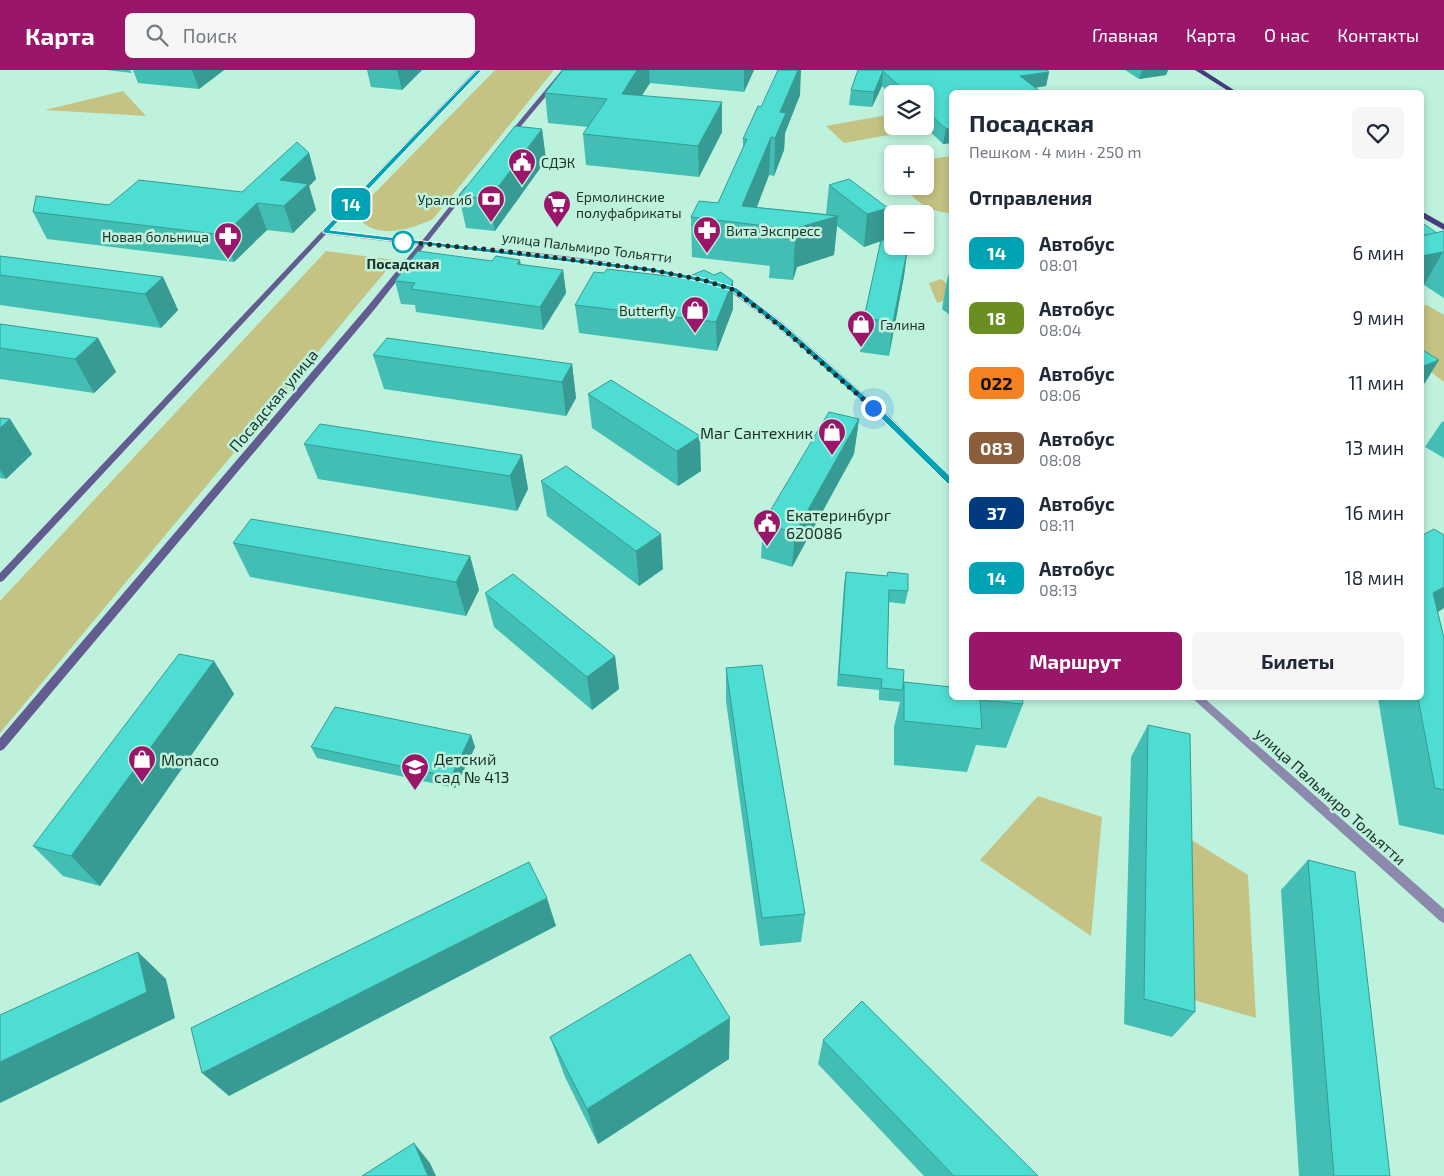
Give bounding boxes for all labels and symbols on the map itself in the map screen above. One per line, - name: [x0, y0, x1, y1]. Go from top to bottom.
- public building icon: СДЭК: [507, 147, 537, 186]
- place label: СДЭК: [541, 154, 575, 171]
- bank icon: Уралсиб: [476, 184, 506, 223]
- line badge: 14: [328, 188, 374, 220]
- place label: Ермолинские полуфабрикаты: [576, 188, 682, 221]
- supermarket icon: Ермолинские полуфабрикаты: [542, 189, 572, 228]
- place label: Уралсиб: [418, 191, 472, 208]
- pharmacy icon: Вита Экспресс: [692, 215, 722, 254]
- pharmacy icon: Новая больница: [213, 221, 243, 260]
- place label: Вита Экспресс: [726, 222, 821, 239]
- place label: Новая больница: [102, 228, 209, 245]
- street label: улица Пальмиро Тольятти: [501, 228, 673, 266]
- marker: Посадская: [392, 231, 414, 253]
- place label: Посадская: [367, 255, 440, 272]
- shop icon: Butterfly: [680, 295, 710, 334]
- place label: Butterfly: [619, 302, 677, 319]
- shop icon: Галина: [846, 309, 876, 348]
- place label: Галина: [880, 316, 925, 333]
- street label: Посадская улица: [225, 345, 322, 456]
- your location: [861, 396, 886, 421]
- shop icon: Маг Сантехник: [817, 417, 847, 456]
- place label: Маг Сантехник: [700, 423, 813, 442]
- place label: Екатеринбург 620086: [786, 505, 892, 542]
- public building icon: Екатеринбург 620086: [752, 508, 782, 547]
- street label: улица Пальмиро Тольятти: [1251, 723, 1410, 869]
- shop icon: Monaco: [127, 744, 157, 783]
- place label: Детский сад № 413: [434, 749, 509, 786]
- place label: Monaco: [161, 750, 219, 769]
- school or university icon: Детский сад № 413: [400, 752, 430, 791]

